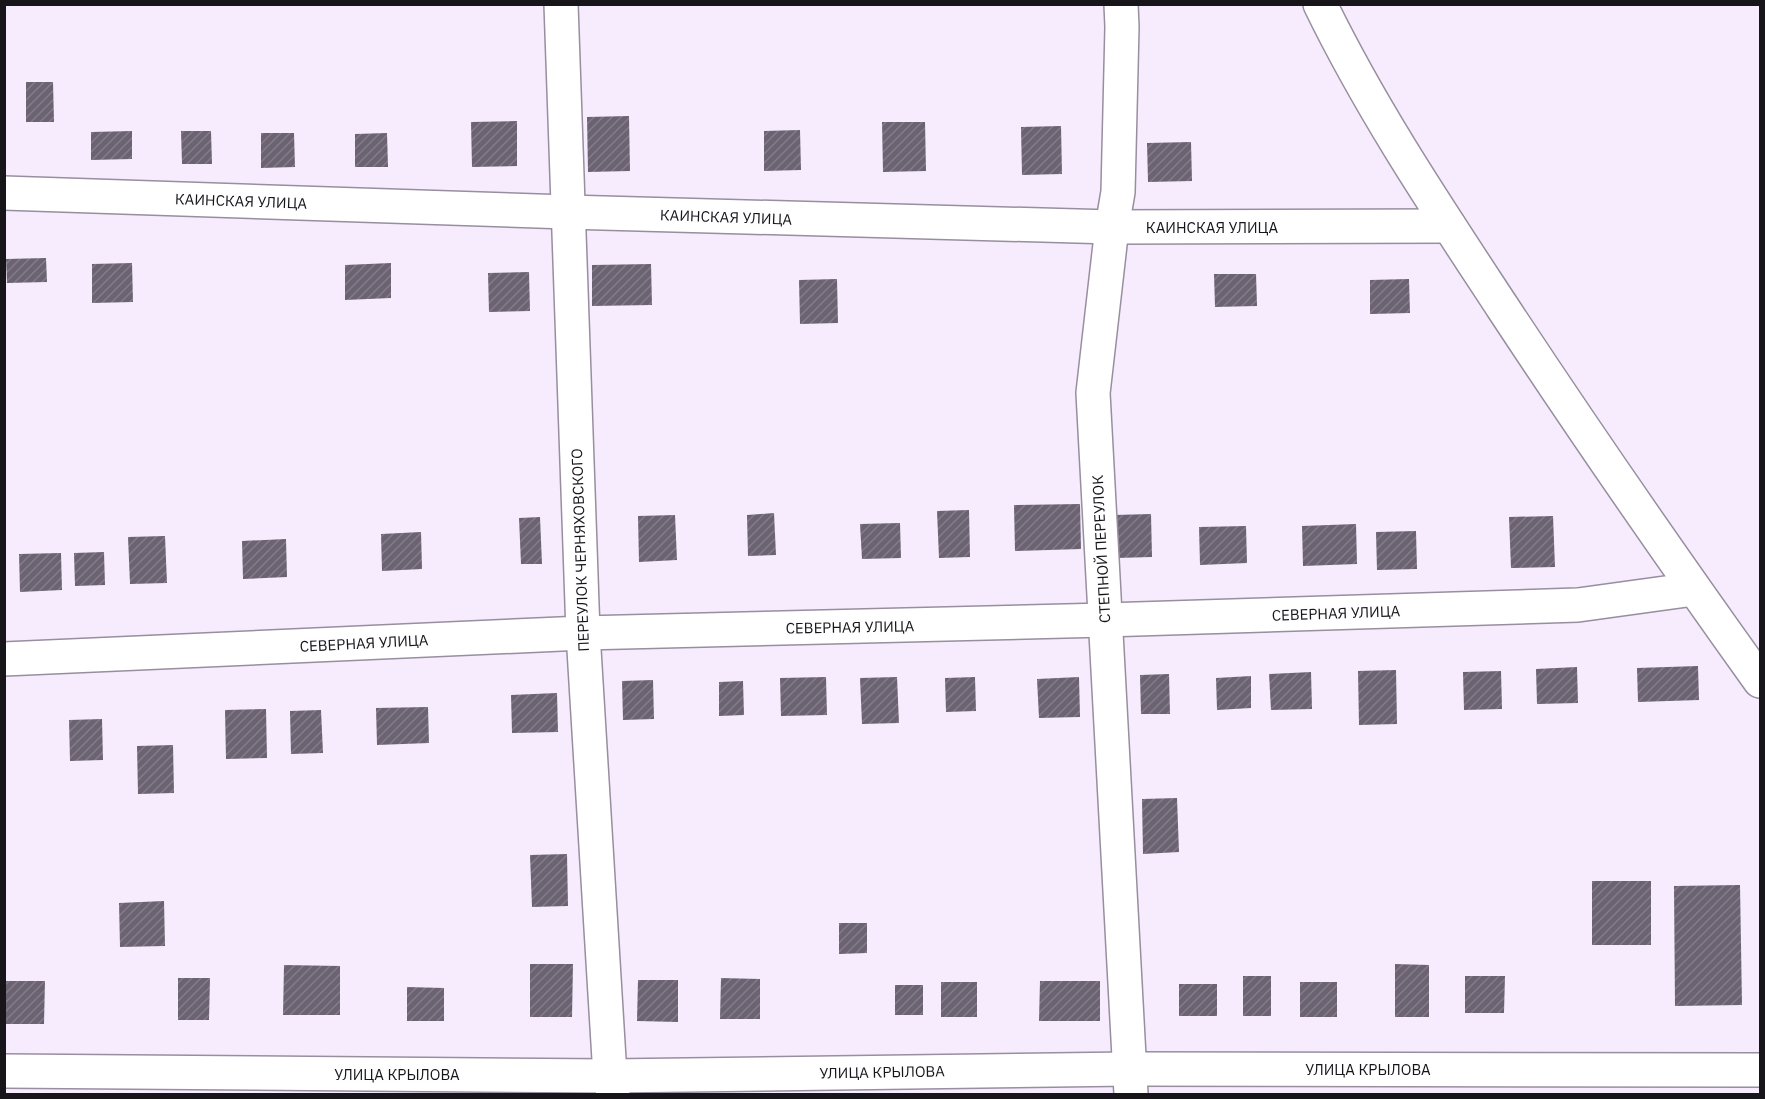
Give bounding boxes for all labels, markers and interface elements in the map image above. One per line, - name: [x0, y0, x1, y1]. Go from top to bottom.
- street label: КАИНСКАЯ УЛИЦА: [175, 189, 308, 213]
- street label: КАИНСКАЯ УЛИЦА: [660, 205, 793, 229]
- street label: КАИНСКАЯ УЛИЦА: [1146, 218, 1279, 237]
- street label: ПЕРЕУЛОК ЧЕРНЯХОВСКОГО: [567, 448, 593, 652]
- street label: СТЕПНОЙ ПЕРЕУЛОК: [1088, 474, 1114, 624]
- street label: СЕВЕРНАЯ УЛИЦА: [1271, 601, 1401, 625]
- street label: СЕВЕРНАЯ УЛИЦА: [786, 616, 915, 638]
- street label: СЕВЕРНАЯ УЛИЦА: [299, 630, 429, 656]
- street label: УЛИЦА КРЫЛОВА: [1305, 1060, 1431, 1079]
- street label: УЛИЦА КРЫЛОВА: [819, 1061, 945, 1083]
- street label: УЛИЦА КРЫЛОВА: [334, 1065, 460, 1084]

